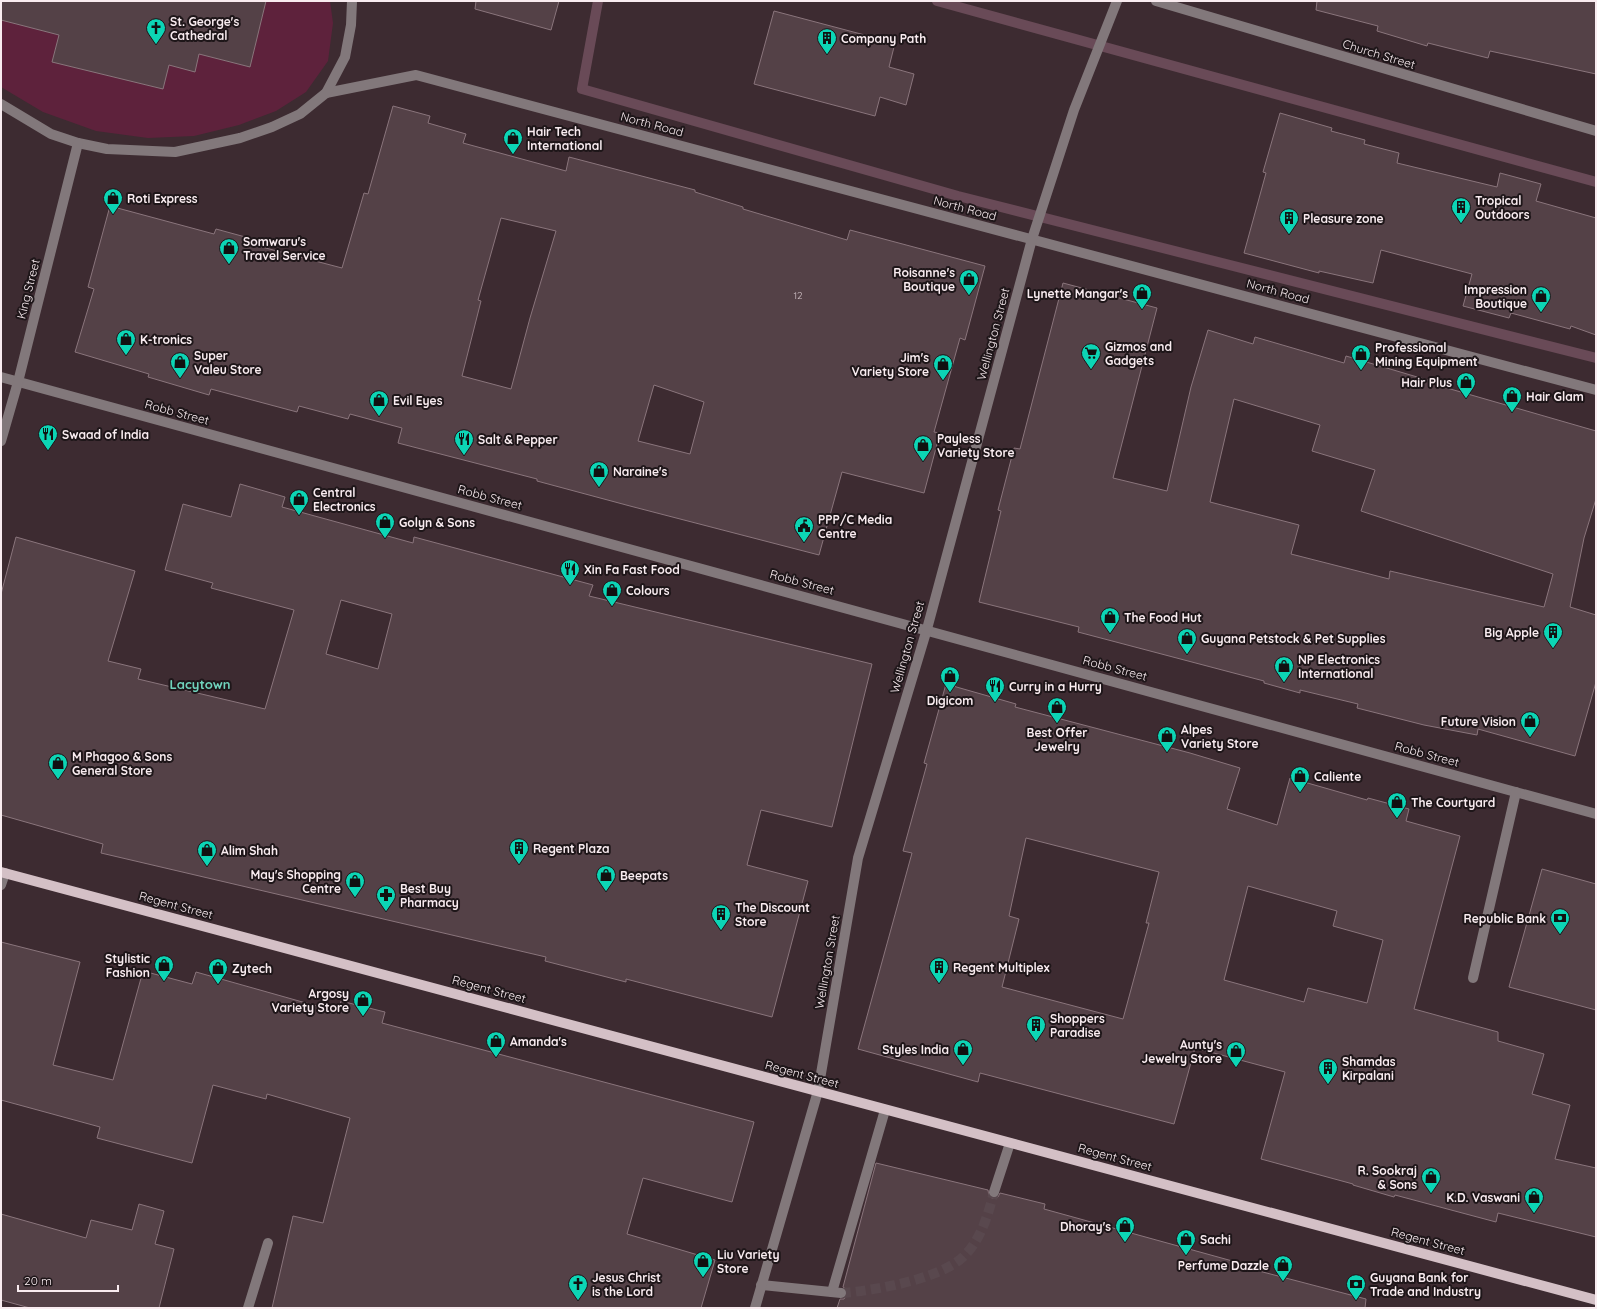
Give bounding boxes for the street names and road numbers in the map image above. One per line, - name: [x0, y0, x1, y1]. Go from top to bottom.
- street label: Church Street: [1341, 36, 1417, 72]
- street label: North Road: [619, 108, 685, 140]
- street label: North Road: [932, 192, 998, 224]
- street label: King Street: [13, 258, 43, 320]
- street label: North Road: [1245, 275, 1311, 307]
- street label: Wellington Street: [973, 286, 1013, 382]
- street label: Robb Street: [143, 396, 211, 428]
- street label: Robb Street: [456, 481, 524, 513]
- street label: Robb Street: [768, 566, 836, 598]
- street label: Wellington Street: [887, 599, 927, 695]
- street label: Robb Street: [1081, 652, 1149, 684]
- street label: Robb Street: [1393, 738, 1461, 770]
- street label: Regent Street: [137, 888, 215, 922]
- street label: Wellington Street: [811, 914, 843, 1010]
- street label: Regent Street: [450, 972, 528, 1006]
- street label: Regent Street: [763, 1057, 841, 1091]
- street label: Regent Street: [1076, 1140, 1154, 1174]
- street label: Regent Street: [1389, 1224, 1467, 1258]

